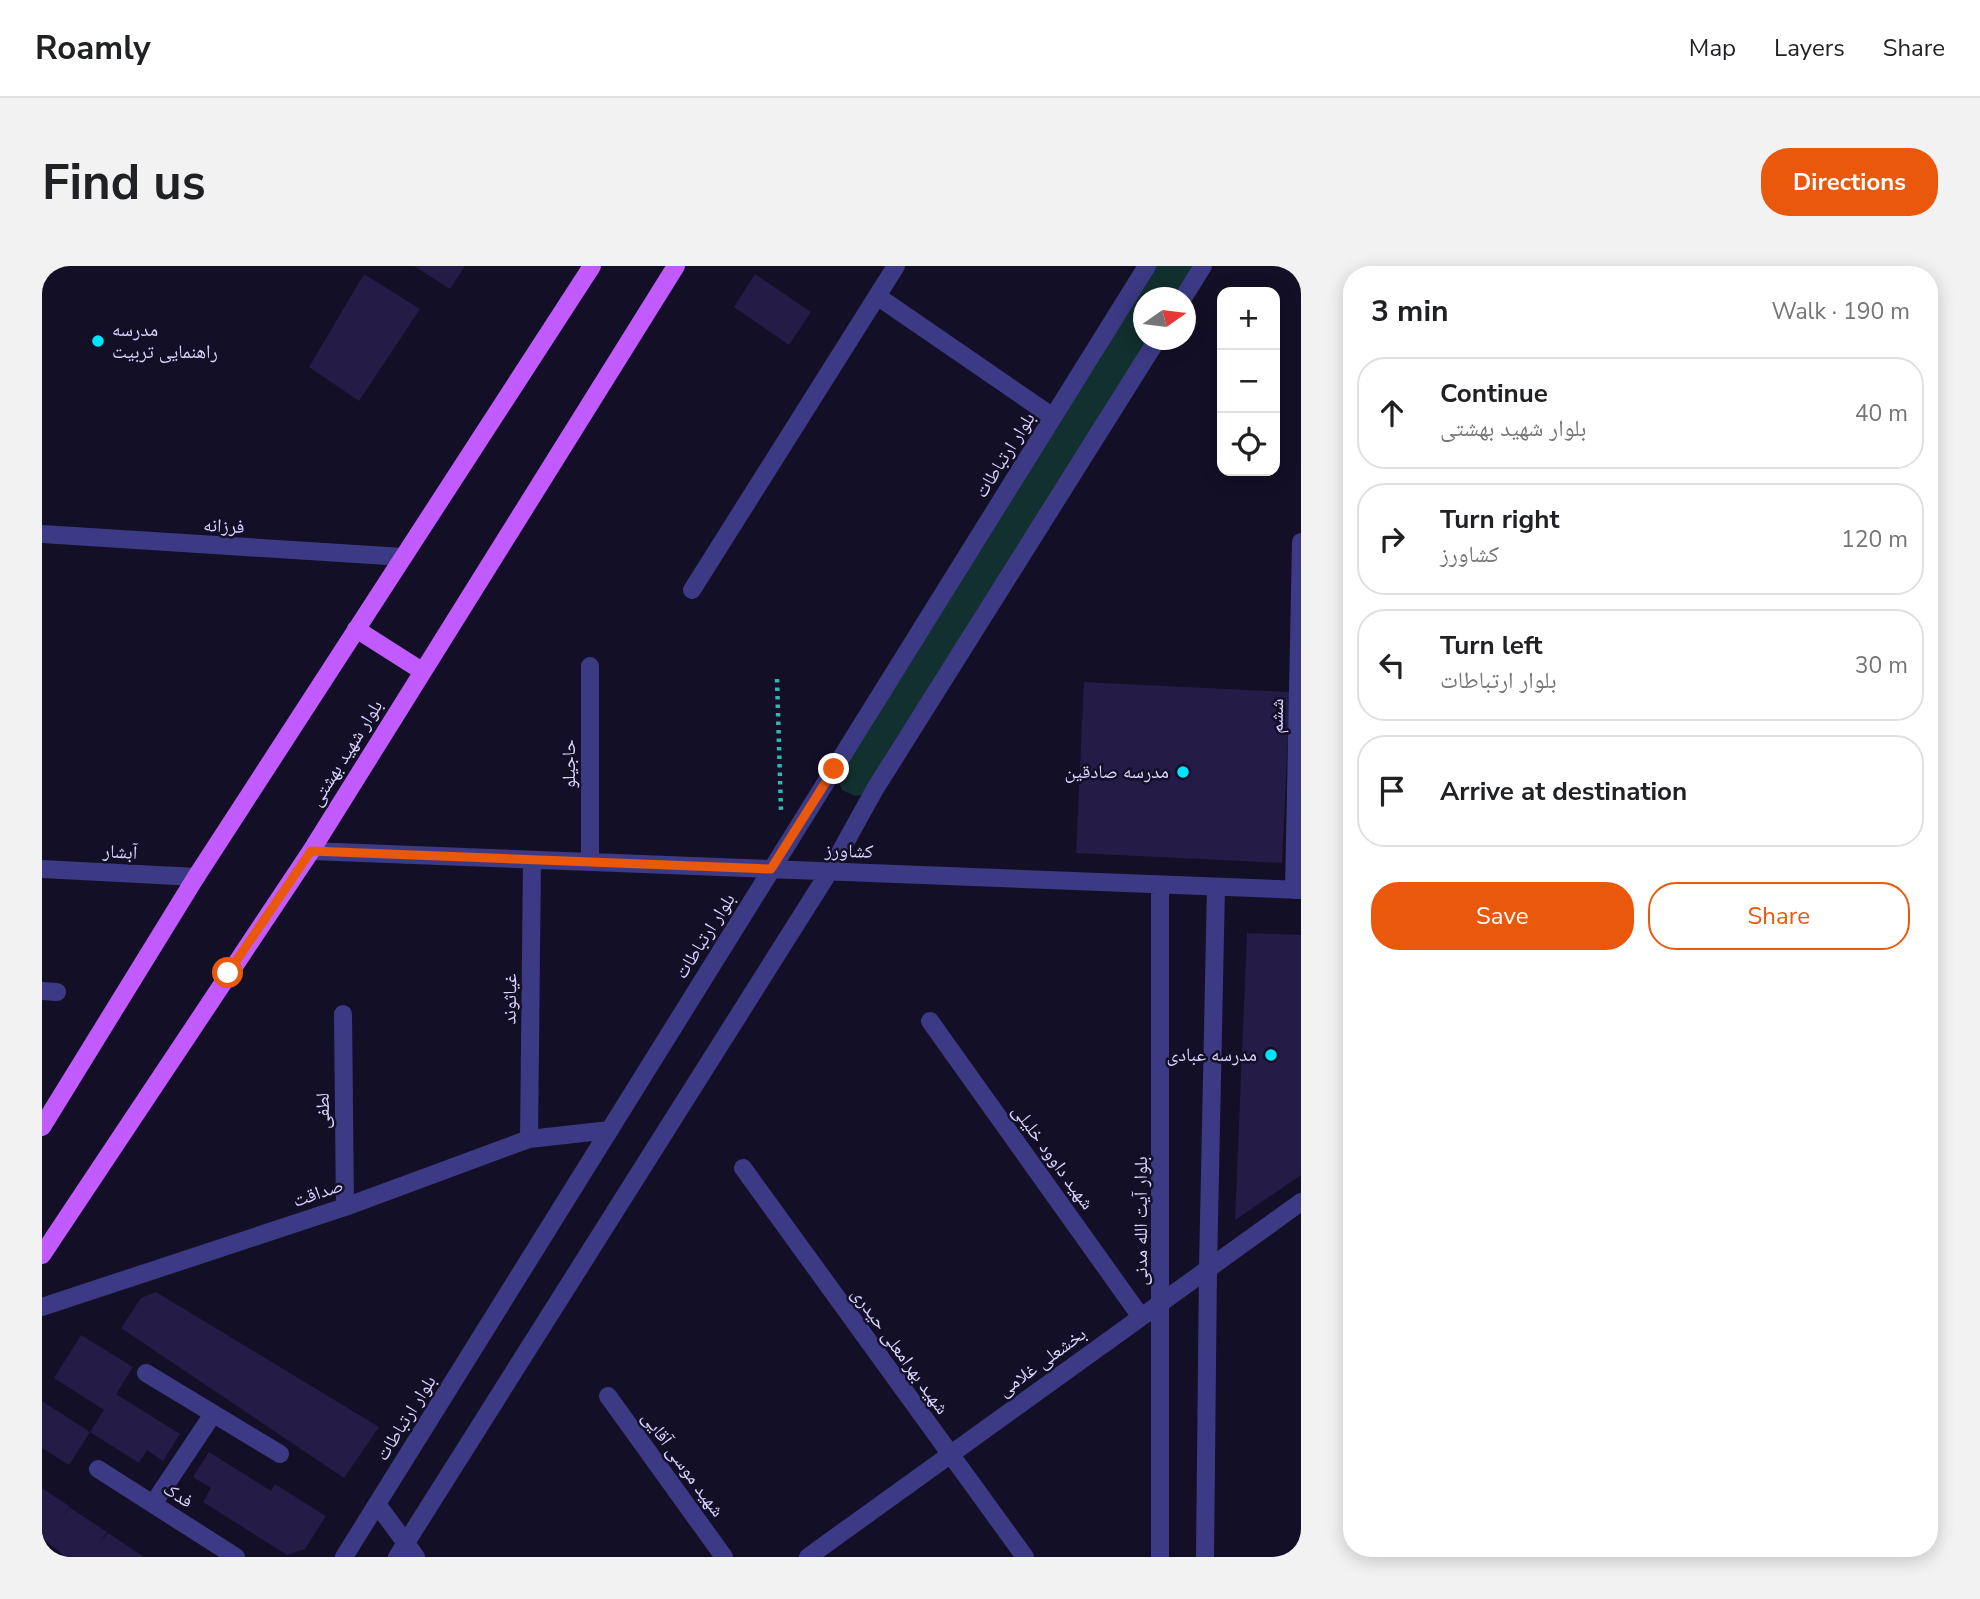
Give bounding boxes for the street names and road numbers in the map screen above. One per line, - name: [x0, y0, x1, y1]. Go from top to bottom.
- street label: بلوار ارتباطات: [968, 407, 1042, 503]
- street label: فرزانه: [203, 512, 245, 540]
- street label: بلوار شهید بهشتی: [303, 695, 389, 811]
- street label: ششم: [1264, 698, 1290, 734]
- street label: حاجیلو: [556, 739, 582, 789]
- street label: کشاورز: [823, 837, 874, 865]
- street label: آبشار: [101, 838, 139, 866]
- street label: بلوار ارتباطات: [668, 888, 742, 984]
- street label: غیاثوند: [497, 973, 523, 1025]
- street label: لطفی: [310, 1093, 336, 1129]
- street label: شهید داوود خلیلی: [1006, 1099, 1100, 1215]
- street label: بلوار آیت الله مدنی: [1128, 1156, 1154, 1286]
- street label: صداقت: [289, 1172, 347, 1214]
- street label: شهید بهرامعلی حیدری: [845, 1282, 955, 1420]
- street label: بخشعلی غلامی: [992, 1321, 1092, 1403]
- street label: بلوار ارتباطات: [369, 1370, 443, 1466]
- street label: شهید موسی آقایی: [636, 1406, 730, 1522]
- street label: فدک: [158, 1476, 198, 1514]

